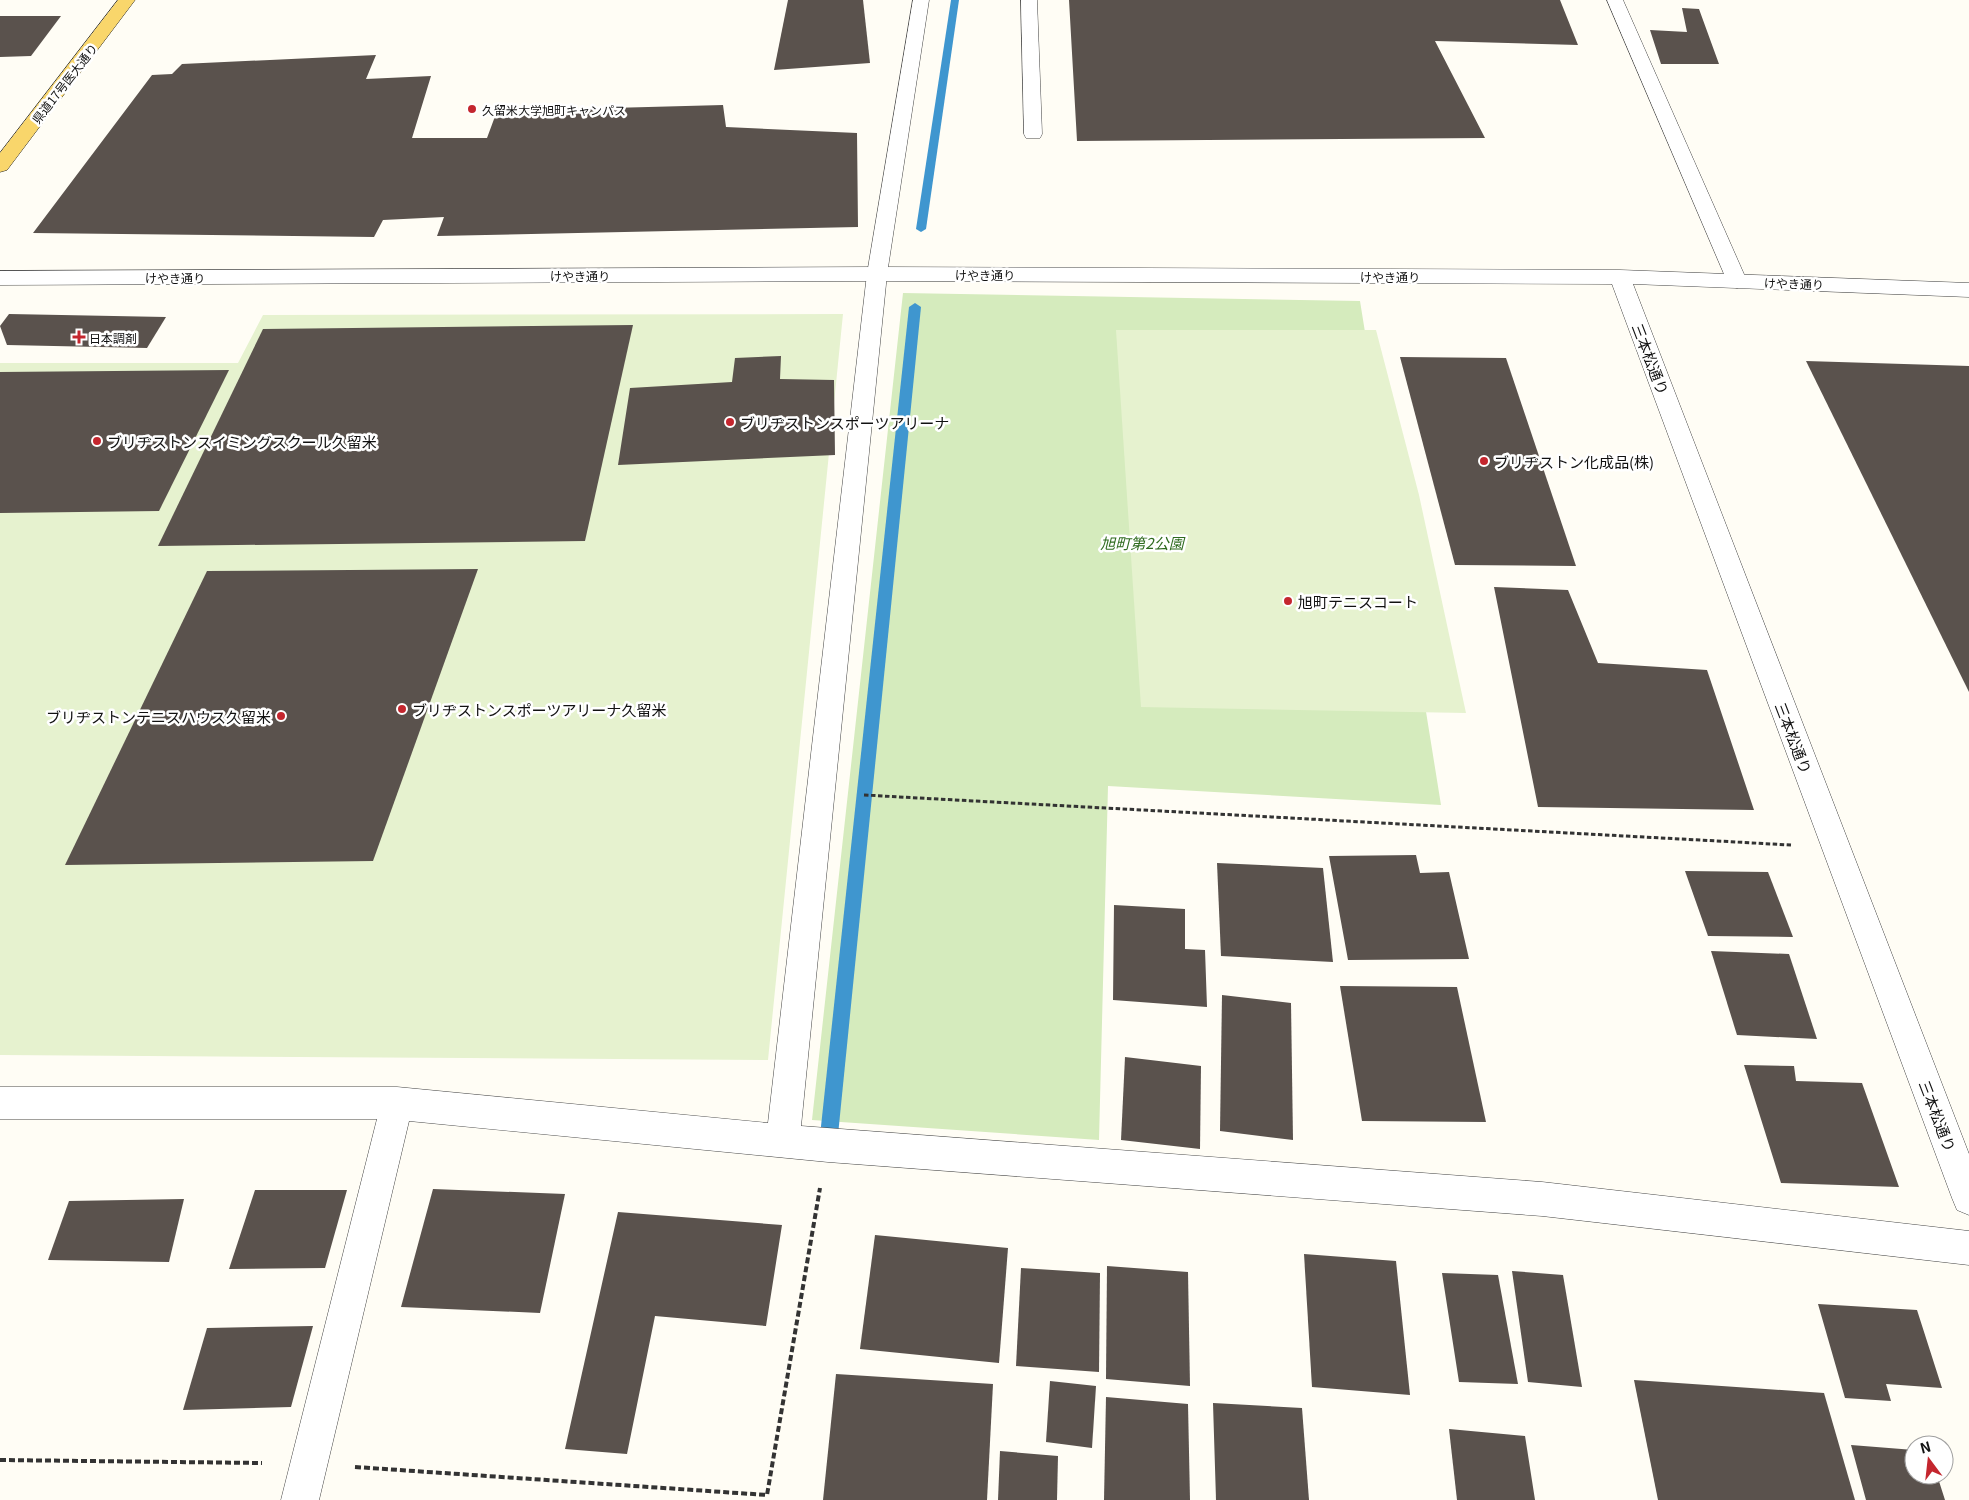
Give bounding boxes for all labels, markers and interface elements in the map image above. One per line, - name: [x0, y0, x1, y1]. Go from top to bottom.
- street label: 県道17号医大通り: [27, 39, 101, 127]
- place label: 久留米大学旭町キャンパス: [482, 101, 626, 118]
- marker: 久留米大学旭町キャンパス: [466, 103, 478, 115]
- street label: けやき通り: [955, 266, 1015, 283]
- street label: けやき通り: [550, 267, 610, 284]
- street label: けやき通り: [1360, 268, 1420, 285]
- street label: けやき通り: [145, 269, 205, 286]
- street label: けやき通り: [1764, 273, 1824, 293]
- street label: 三本松通り: [1628, 320, 1674, 398]
- place label: 日本調剤: [89, 329, 137, 346]
- marker: 日本調剤: [73, 331, 85, 343]
- place label: ブリヂストンスポーツアリーナ: [740, 412, 949, 433]
- marker: ブリヂストンスポーツアリーナ: [724, 416, 736, 428]
- place label: ブリヂストンスイミングスクール久留米: [107, 431, 377, 452]
- marker: ブリヂストンスイミングスクール久留米: [91, 435, 103, 447]
- place label: ブリヂストン化成品(株): [1494, 451, 1654, 472]
- marker: ブリヂストン化成品(株): [1478, 455, 1490, 467]
- park label: 旭町第2公園: [1100, 532, 1186, 553]
- place label: 旭町テニスコート: [1298, 591, 1418, 612]
- marker: 旭町テニスコート: [1282, 595, 1294, 607]
- place label: ブリヂストンスポーツアリーナ久留米: [412, 699, 666, 720]
- street label: 三本松通り: [1771, 699, 1817, 777]
- marker: ブリヂストンスポーツアリーナ久留米: [396, 703, 408, 715]
- place label: ブリヂストンテニスハウス久留米: [46, 706, 271, 727]
- marker: ブリヂストンテニスハウス久留米: [275, 710, 287, 722]
- street label: 三本松通り: [1915, 1077, 1961, 1155]
- north arrow: [1904, 1435, 1954, 1485]
- text: N: [1918, 1435, 1933, 1457]

